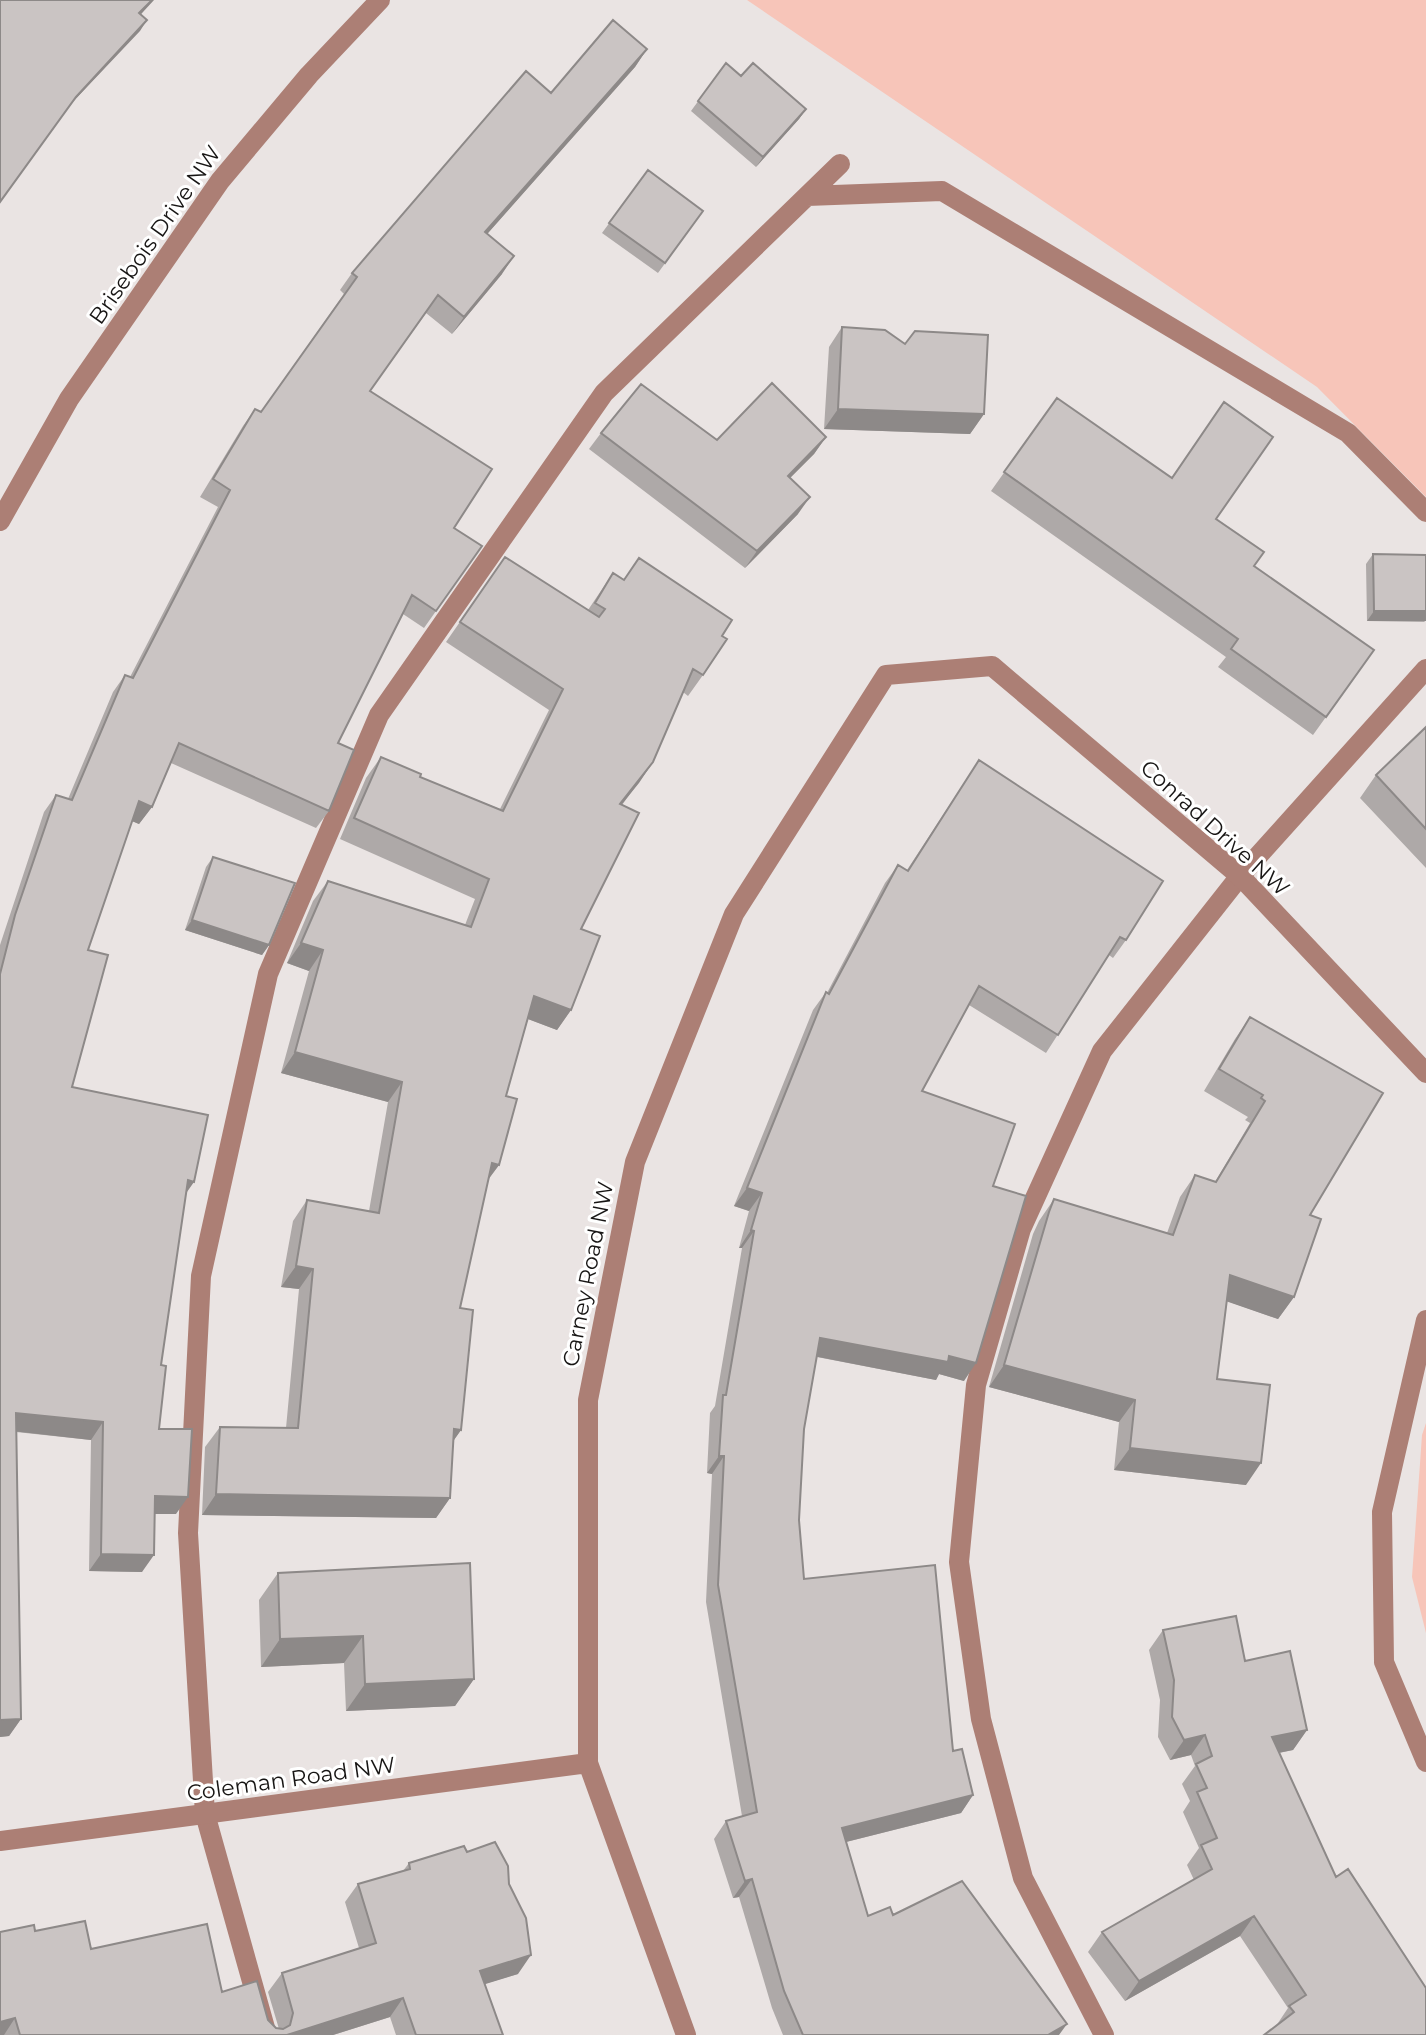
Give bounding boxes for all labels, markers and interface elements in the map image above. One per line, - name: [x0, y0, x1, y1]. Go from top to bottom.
- street label: Brisebois Drive NW: [83, 141, 227, 329]
- street label: Conrad Drive NW: [1135, 754, 1295, 902]
- street label: Carney Road NW: [557, 1179, 619, 1369]
- street label: Coleman Road NW: [185, 1751, 397, 1807]

